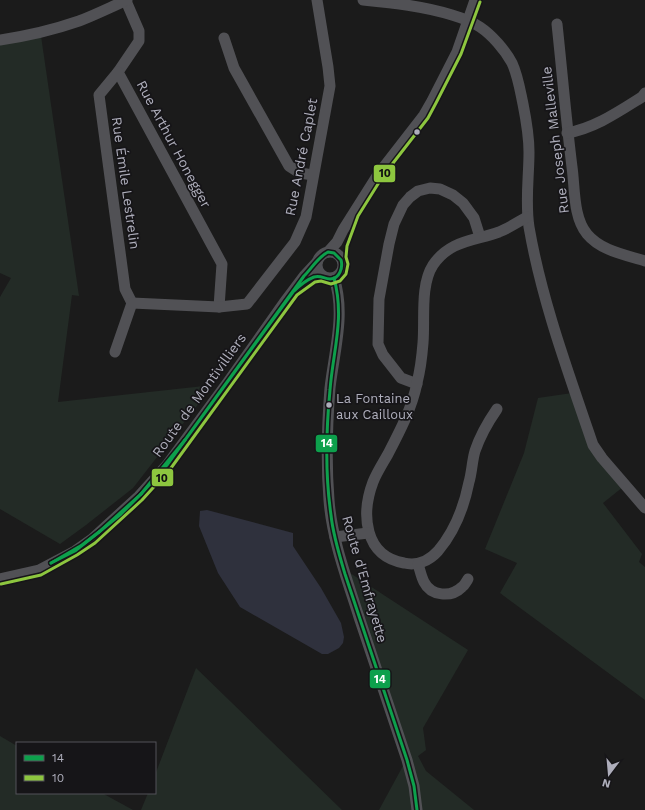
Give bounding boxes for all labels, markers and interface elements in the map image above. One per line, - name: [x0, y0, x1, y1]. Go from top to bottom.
- street label: Rue Joseph Malleville: [538, 66, 572, 214]
- street label: Rue Arthur Honegger: [134, 78, 215, 211]
- street label: Rue André Caplet: [282, 97, 320, 217]
- street label: Rue Émile Lestrelin: [109, 116, 143, 250]
- unlabelled marker: [412, 127, 422, 137]
- line badge: 10: [373, 164, 396, 183]
- text: 10: [379, 167, 391, 180]
- street label: Route de Montivilliers: [149, 330, 249, 460]
- place label: La Fontaine aux Cailloux: [336, 391, 413, 422]
- marker: La Fontaine aux Cailloux: [324, 400, 334, 410]
- line badge: 14: [315, 434, 338, 453]
- text: 14: [321, 437, 333, 450]
- line badge: 10: [151, 468, 174, 487]
- text: 10: [156, 472, 168, 485]
- street label: Route d'Emfrayette: [339, 514, 391, 644]
- line badge: 14: [369, 669, 391, 689]
- text: 14: [374, 673, 386, 686]
- legend: [16, 742, 156, 794]
- text: 14: [52, 751, 64, 765]
- north arrow: [589, 754, 629, 794]
- text: 10: [52, 771, 64, 785]
- text: N: [601, 776, 612, 791]

